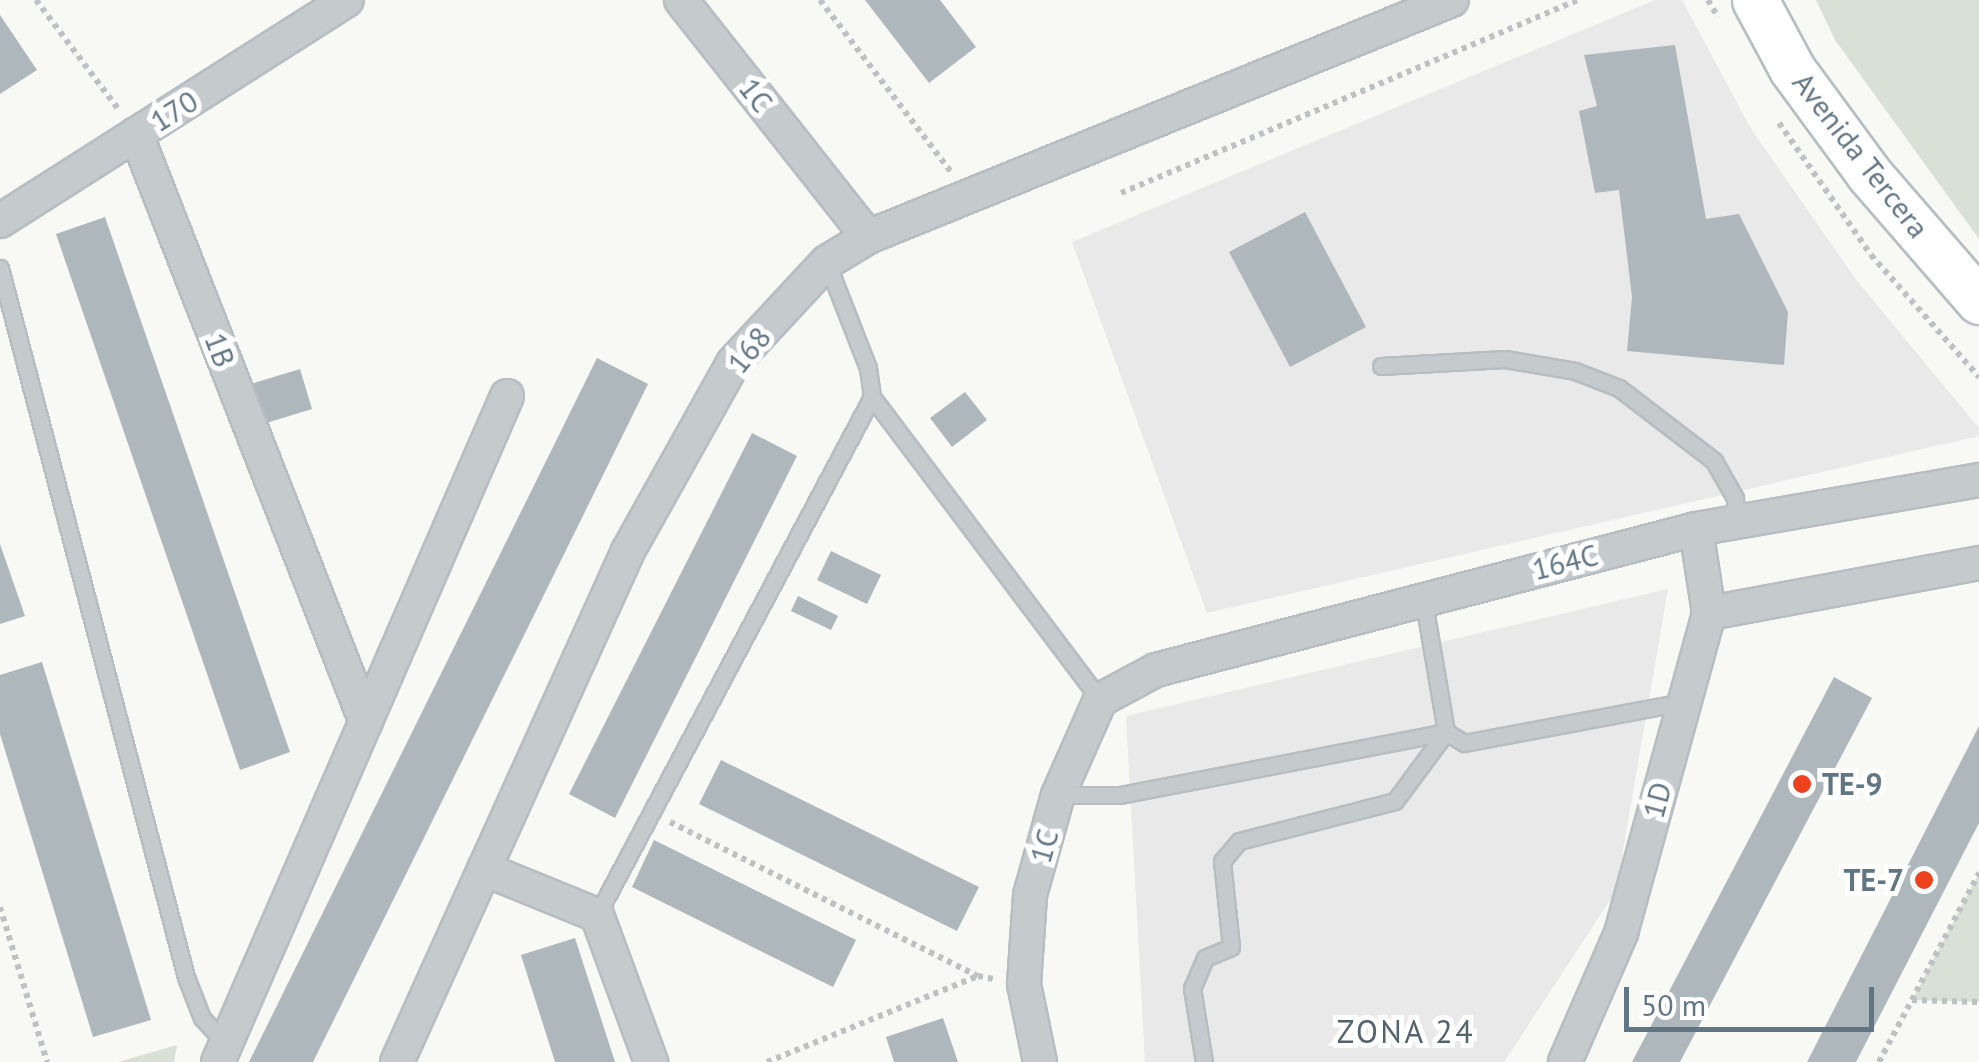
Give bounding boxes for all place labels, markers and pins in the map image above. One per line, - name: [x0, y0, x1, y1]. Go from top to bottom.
- place label: TE-9: [1822, 766, 1883, 802]
- marker: TE-9: [1791, 773, 1813, 795]
- place label: TE-7: [1843, 862, 1904, 898]
- marker: TE-7: [1913, 869, 1935, 891]

